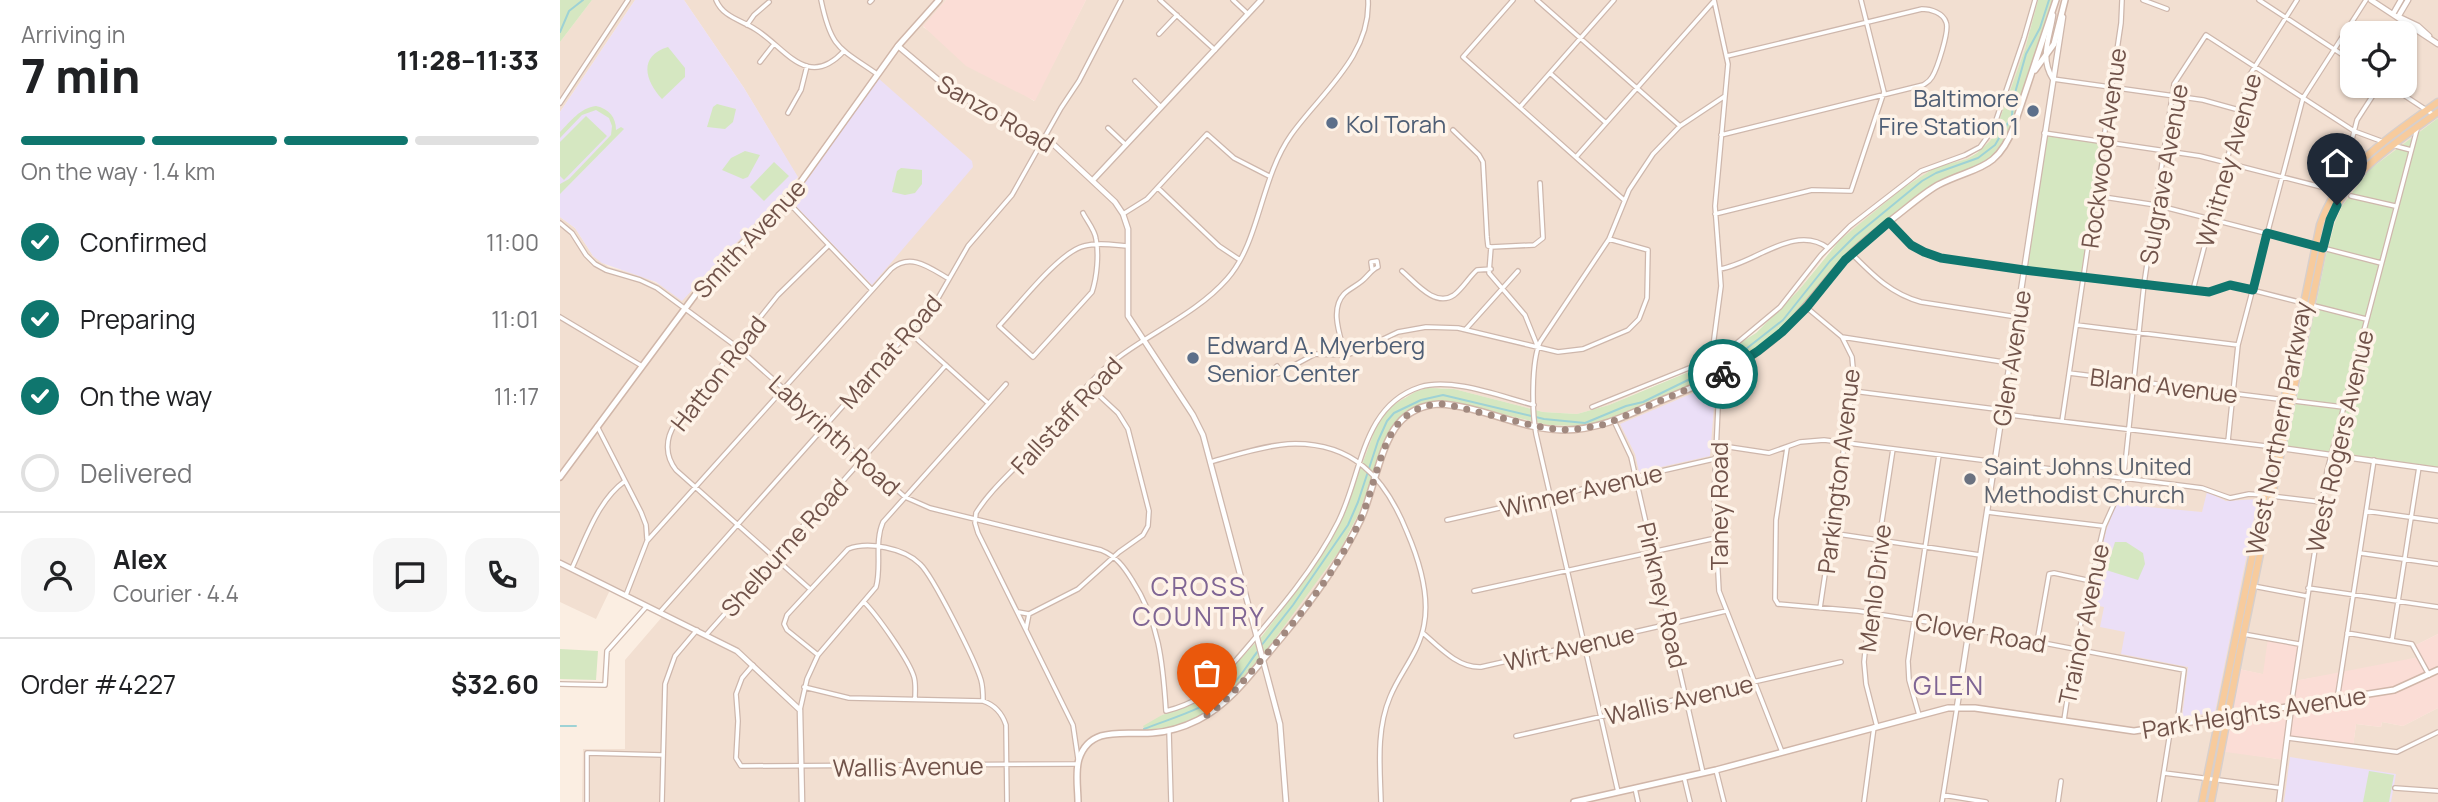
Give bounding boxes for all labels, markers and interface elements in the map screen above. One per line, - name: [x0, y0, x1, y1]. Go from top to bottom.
- text: Arriving in: [21, 18, 126, 50]
- map controls: [2340, 21, 2417, 98]
- button: locate: [2340, 21, 2417, 98]
- text: 11:28–11:33: [397, 42, 539, 78]
- text: 7 min: [21, 44, 140, 107]
- street label: Rockwood Avenue: [2073, 46, 2133, 250]
- street label: Sanzo Road: [931, 66, 1061, 160]
- street label: Whitney Avenue: [2187, 69, 2269, 251]
- place label: Baltimore Fire Station 1: [1879, 81, 2019, 142]
- street label: Sulgrave Avenue: [2131, 81, 2195, 267]
- marker: Baltimore Fire Station 1: [2025, 103, 2041, 119]
- place label: Kol Torah: [1346, 107, 1446, 140]
- marker: Kol Torah: [1324, 115, 1340, 131]
- pin: [2307, 133, 2367, 205]
- icon: home: [2318, 144, 2356, 182]
- text: On the way · 1.4 km: [21, 155, 215, 187]
- street label: Smith Avenue: [685, 171, 813, 305]
- icon: check: [21, 223, 59, 261]
- text: Confirmed: [80, 224, 207, 260]
- text: 11:00: [486, 226, 539, 258]
- street label: Marnat Road: [831, 287, 949, 415]
- street label: Glen Avenue: [1984, 288, 2038, 428]
- street label: West Northern Parkway: [2237, 298, 2319, 558]
- icon: check: [21, 300, 59, 338]
- text: Preparing: [80, 301, 196, 337]
- text: 11:01: [491, 303, 539, 335]
- street label: Hatton Road: [663, 309, 773, 437]
- street label: West Rogers Avenue: [2297, 327, 2381, 555]
- place label: Edward A. Myerberg Senior Center: [1207, 328, 1425, 389]
- courier: [1688, 339, 1758, 409]
- street label: Fallstaff Road: [1003, 349, 1129, 481]
- marker: Edward A. Myerberg Senior Center: [1185, 350, 1201, 366]
- icon: bike: [1704, 355, 1742, 393]
- street label: Bland Avenue: [2088, 360, 2240, 410]
- street label: Labyrinth Road: [762, 367, 908, 503]
- street label: Parkington Avenue: [1809, 367, 1867, 575]
- icon: check: [21, 377, 59, 415]
- text: On the way: [80, 378, 212, 414]
- text: 11:17: [494, 380, 539, 412]
- street label: Taney Road: [1702, 442, 1735, 570]
- place label: Saint Johns United Methodist Church: [1984, 449, 2192, 510]
- text: Delivered: [80, 455, 192, 491]
- street label: Winner Avenue: [1497, 455, 1665, 525]
- street label: Shelburne Road: [713, 471, 855, 623]
- marker: Saint Johns United Methodist Church: [1962, 471, 1978, 487]
- street label: Pinkney Road: [1630, 519, 1696, 671]
- street label: Menlo Drive: [1850, 522, 1898, 654]
- button: person: [21, 538, 95, 612]
- button: chat: [373, 538, 447, 612]
- button: phone: [465, 538, 539, 612]
- street label: Trainor Avenue: [2050, 540, 2116, 708]
- text: Alex: [113, 541, 167, 577]
- district label: CROSS COUNTRY: [1132, 568, 1266, 634]
- text: Courier · 4.4: [113, 577, 239, 609]
- street label: Clover Road: [1913, 604, 2049, 660]
- street label: Wirt Avenue: [1501, 616, 1637, 678]
- pin: [1177, 643, 1237, 715]
- icon: bag: [1188, 654, 1226, 692]
- text: Order #4227: [21, 666, 176, 702]
- text: $32.60: [451, 666, 539, 702]
- street label: Wallis Avenue: [1602, 666, 1756, 732]
- district label: GLEN: [1913, 667, 1985, 703]
- street label: Park Heights Avenue: [2140, 678, 2368, 746]
- street label: Wallis Avenue: [832, 748, 984, 784]

